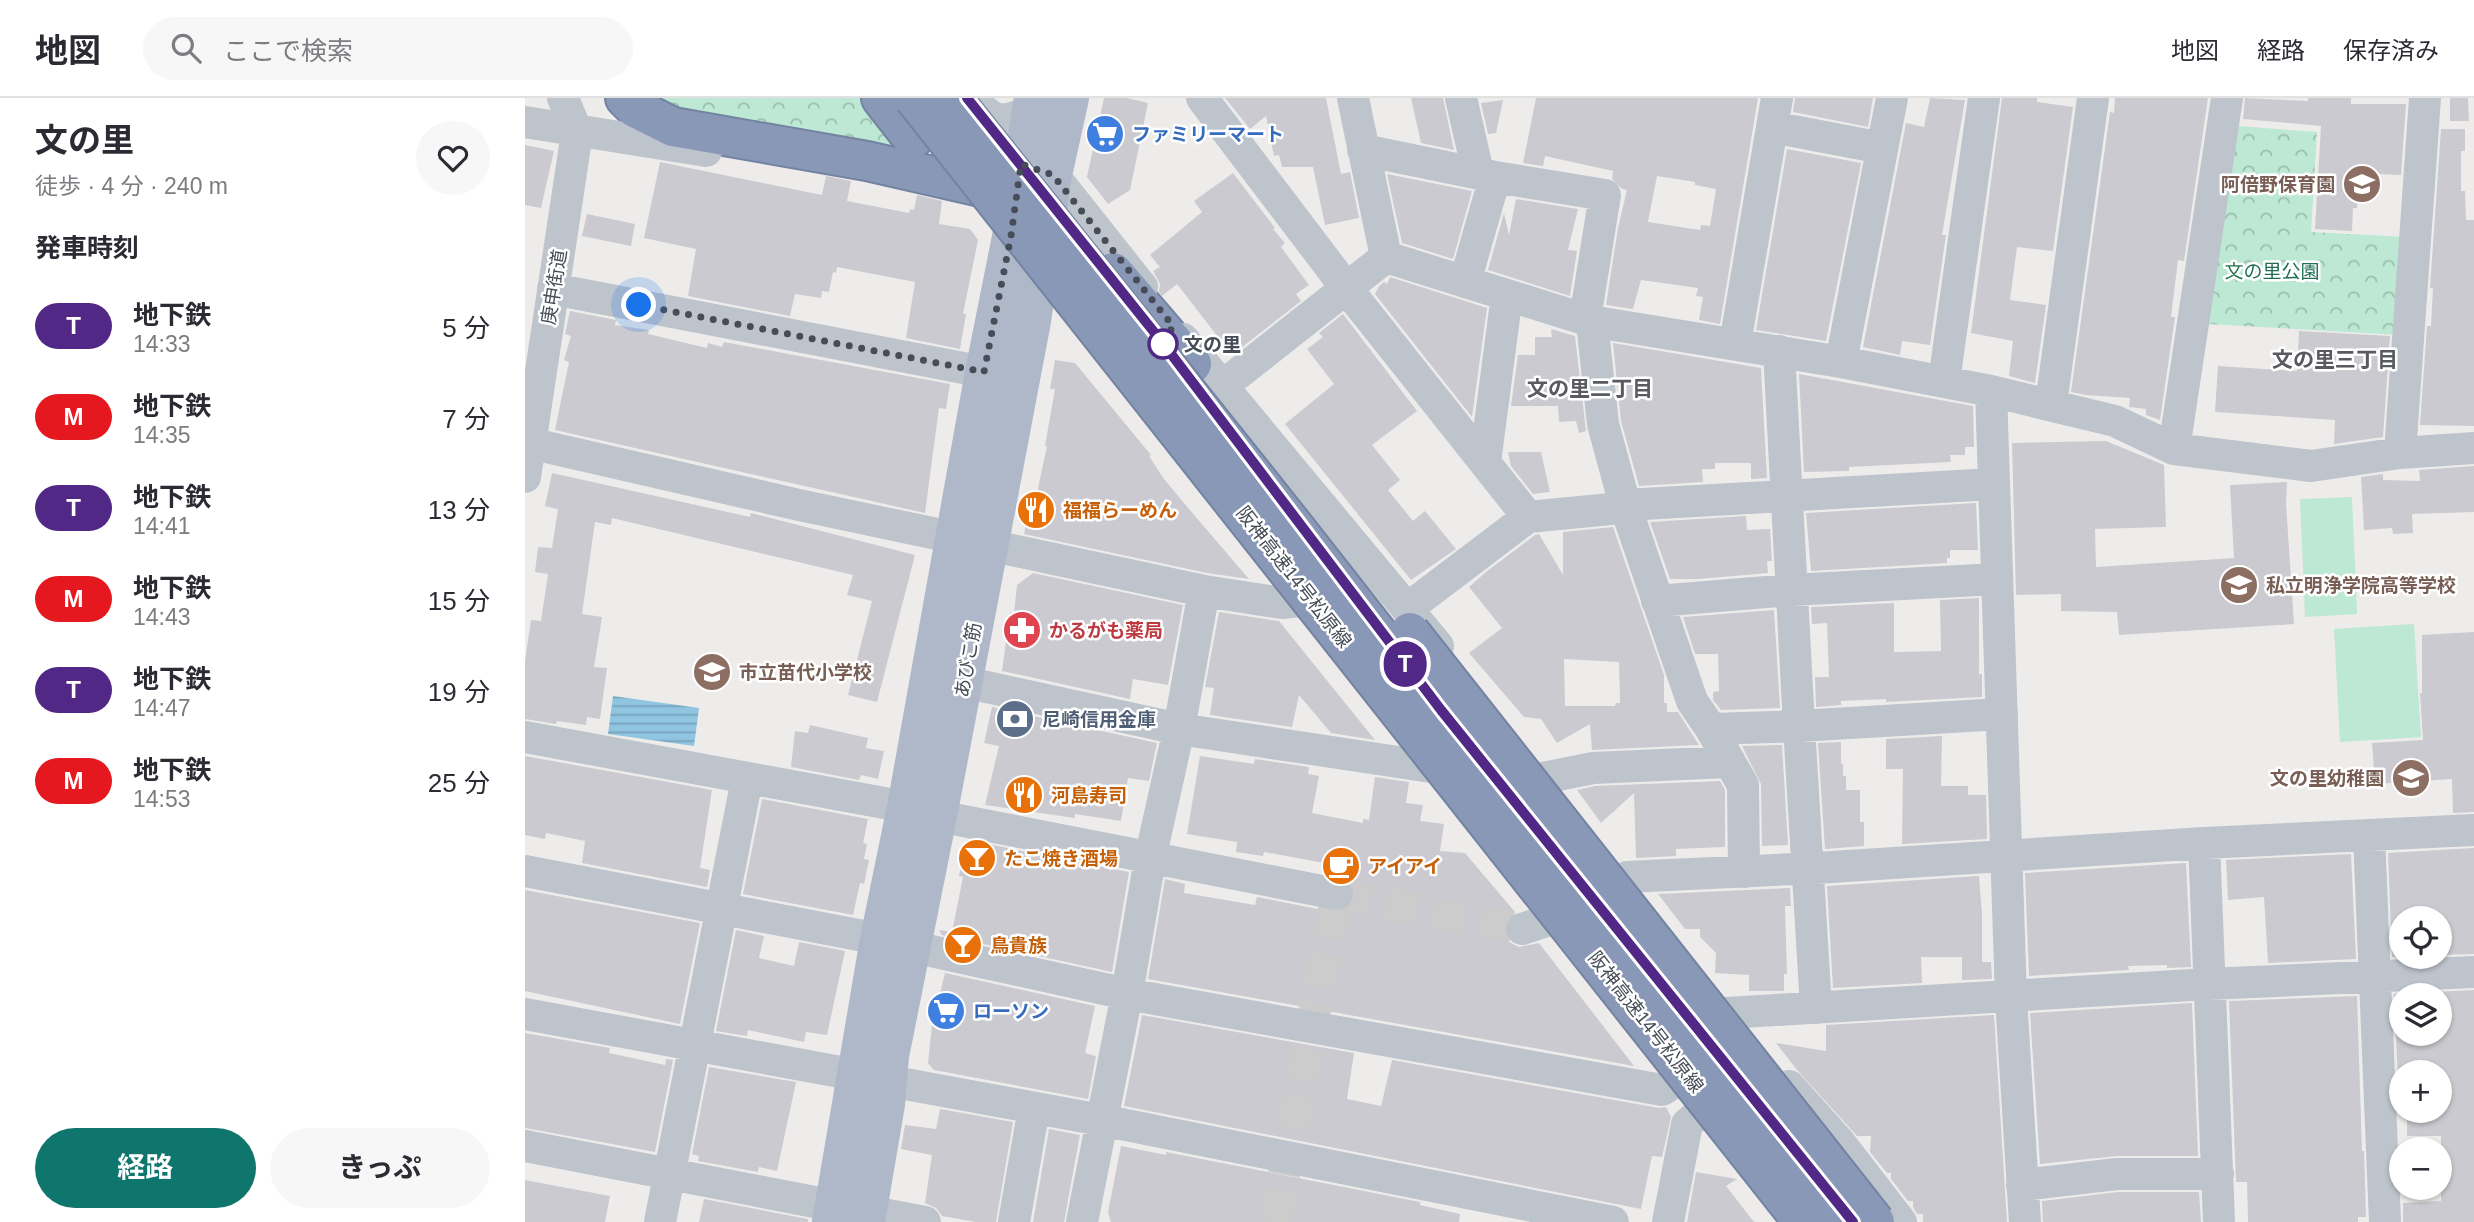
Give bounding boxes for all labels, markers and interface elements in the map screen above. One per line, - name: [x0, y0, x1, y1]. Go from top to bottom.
- search box: [143, 17, 633, 80]
- icon: search: [167, 29, 205, 67]
- text: 地図: [35, 32, 101, 69]
- text: ここで検索: [223, 36, 353, 66]
- text: 地図: [2171, 37, 2219, 64]
- text: 経路: [2257, 37, 2305, 64]
- text: 保存済み: [2343, 37, 2439, 64]
- supermarket icon: ファミリーマート: [1084, 113, 1126, 155]
- button: heart: [416, 121, 490, 195]
- text: 文の里: [35, 122, 134, 159]
- place label: ファミリーマート: [1132, 124, 1284, 145]
- school or university icon: 阿倍野保育園: [2341, 163, 2383, 205]
- text: 徒歩 · 4 分 · 240 m: [35, 173, 228, 199]
- place label: 阿倍野保育園: [2221, 174, 2335, 195]
- text: 発車時刻: [35, 233, 139, 263]
- street label: 庚申街道: [538, 248, 570, 326]
- park label: 文の里公園: [2224, 261, 2320, 282]
- your location: [621, 287, 656, 322]
- text: 地下鉄: [133, 300, 211, 330]
- text: T: [66, 312, 81, 339]
- text: 5 分: [442, 313, 490, 343]
- marker: 文の里: [1148, 329, 1178, 359]
- text: 14:33: [133, 331, 191, 357]
- place label: 文の里: [1184, 334, 1241, 355]
- district label: 文の里三丁目: [2272, 348, 2398, 371]
- district label: 文の里二丁目: [1527, 377, 1653, 400]
- text: 地下鉄: [133, 391, 211, 421]
- text: M: [64, 403, 84, 430]
- text: 7 分: [442, 404, 490, 434]
- text: 14:35: [133, 422, 191, 448]
- text: 地下鉄: [133, 482, 211, 512]
- restaurant icon: 福福らーめん: [1015, 489, 1057, 531]
- text: T: [66, 494, 81, 521]
- text: 13 分: [428, 495, 490, 525]
- place label: 福福らーめん: [1063, 500, 1177, 521]
- street label: 阪神高速14号松原線: [1232, 502, 1356, 652]
- text: 14:41: [133, 513, 191, 539]
- school or university icon: 私立明浄学院高等学校: [2218, 564, 2260, 606]
- text: 地下鉄: [133, 573, 211, 603]
- place label: 私立明浄学院高等学校: [2266, 575, 2456, 596]
- text: M: [64, 585, 84, 612]
- text: 15 分: [428, 586, 490, 616]
- text: 14:43: [133, 604, 191, 630]
- pharmacy icon: かるがも薬局: [1001, 609, 1043, 651]
- place label: かるがも薬局: [1049, 620, 1163, 641]
- street label: あびこ筋: [951, 621, 985, 699]
- line badge: T: [1382, 641, 1428, 687]
- text: T: [1398, 650, 1412, 677]
- school or university icon: 市立苗代小学校: [691, 651, 733, 693]
- place label: 市立苗代小学校: [739, 662, 872, 683]
- text: 地下鉄: [133, 664, 211, 694]
- text: T: [66, 676, 81, 703]
- text: 19 分: [428, 677, 490, 707]
- text: 14:47: [133, 695, 191, 721]
- bank icon: 尼崎信用金庫: [994, 698, 1036, 740]
- place label: 尼崎信用金庫: [1042, 709, 1156, 730]
- text: 地下鉄: [133, 755, 211, 785]
- school or university icon: 文の里幼稚園: [2390, 757, 2432, 799]
- text: M: [64, 767, 84, 794]
- text: 25 分: [428, 768, 490, 798]
- place label: 文の里幼稚園: [2270, 768, 2384, 789]
- restaurant icon: 河島寿司: [1003, 774, 1045, 816]
- place label: 河島寿司: [1051, 785, 1127, 806]
- text: 14:53: [133, 786, 191, 812]
- bar icon: たこ焼き酒場: [956, 837, 998, 879]
- cafe icon: アイアイ: [1320, 845, 1362, 887]
- place label: たこ焼き酒場: [1004, 848, 1118, 869]
- place label: アイアイ: [1368, 856, 1442, 877]
- map controls: [2389, 906, 2452, 1200]
- button: locate: [2389, 906, 2452, 969]
- bar icon: 鳥貴族: [942, 924, 984, 966]
- place label: 鳥貴族: [990, 935, 1047, 956]
- street label: 阪神高速14号松原線: [1584, 947, 1708, 1097]
- button: layers: [2389, 983, 2452, 1046]
- supermarket icon: ローソン: [925, 990, 967, 1032]
- place label: ローソン: [973, 1001, 1049, 1022]
- button: +: [2389, 1060, 2452, 1123]
- button: 経路: [35, 1128, 256, 1208]
- button: きっぷ: [270, 1128, 490, 1208]
- button: −: [2389, 1137, 2452, 1200]

